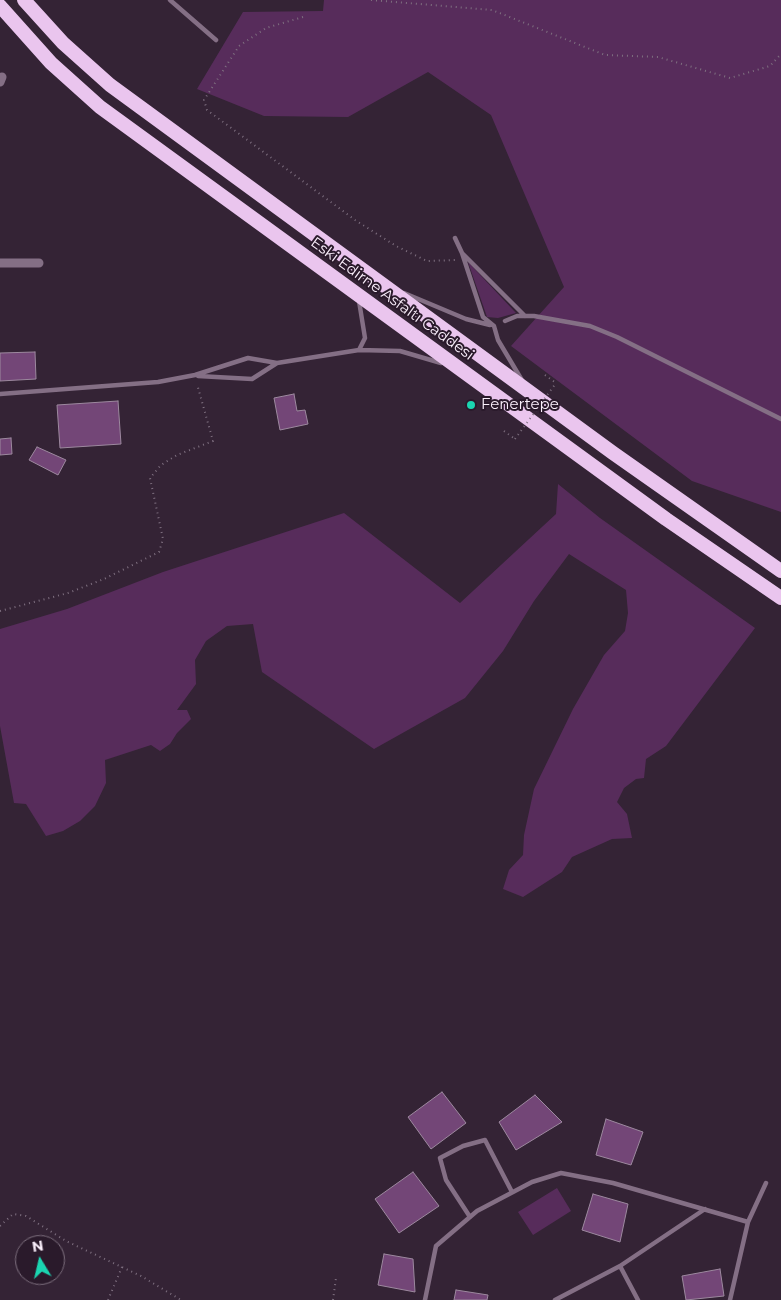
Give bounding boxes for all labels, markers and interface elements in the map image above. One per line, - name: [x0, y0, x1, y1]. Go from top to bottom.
- street label: Eski Edirne Asfaltı Caddesi: [307, 234, 477, 364]
- place label: Fenertepe: [481, 396, 559, 414]
- marker: Fenertepe: [465, 399, 477, 411]
- north arrow: [15, 1235, 65, 1285]
- text: N: [31, 1236, 45, 1256]

